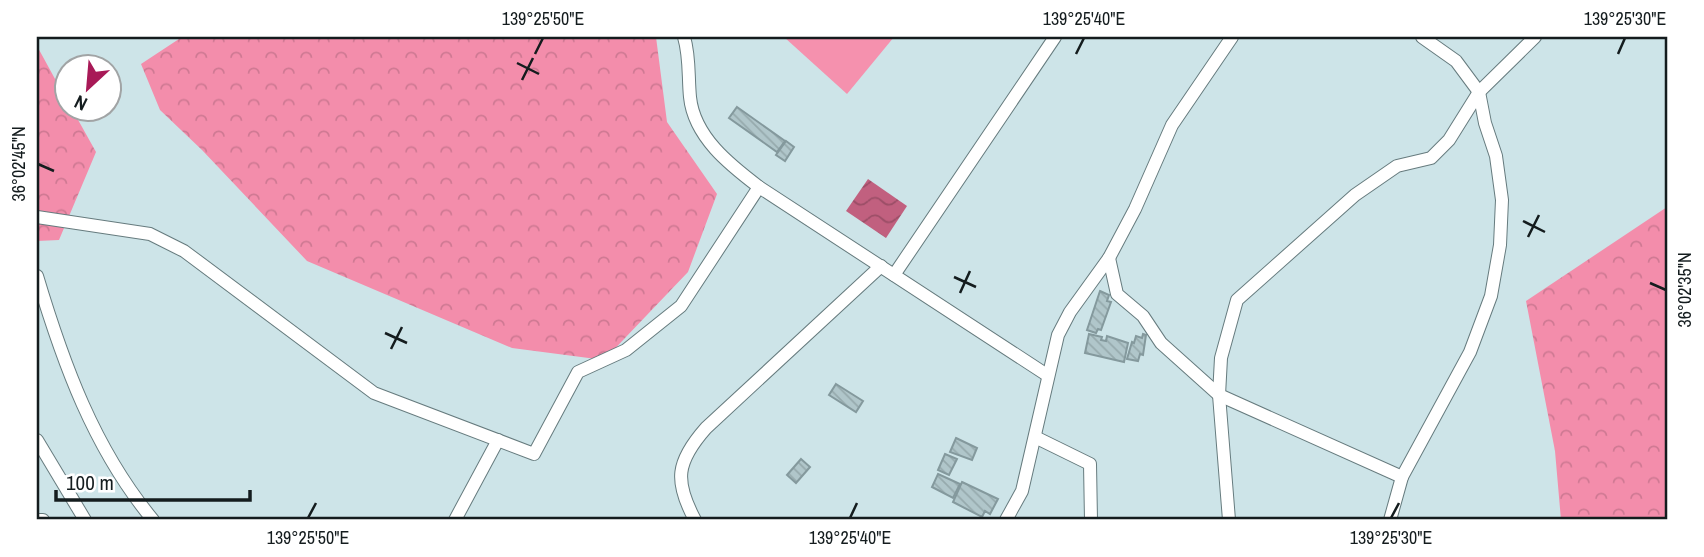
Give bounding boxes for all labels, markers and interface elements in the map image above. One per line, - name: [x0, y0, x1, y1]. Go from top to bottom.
- text: 139°25'50"E: [502, 6, 584, 31]
- text: 139°25'40"E: [1043, 6, 1125, 31]
- text: 139°25'30"E: [1584, 6, 1666, 31]
- north arrow: [52, 52, 122, 122]
- text: N: [70, 89, 91, 117]
- text: 36°02'45"N: [6, 126, 31, 202]
- text: 36°02'35"N: [1672, 252, 1697, 328]
- scale bar: [56, 459, 250, 503]
- text: 100 m: [66, 468, 114, 497]
- text: 139°25'50"E: [267, 525, 349, 550]
- text: 139°25'40"E: [809, 525, 891, 550]
- text: 139°25'30"E: [1350, 525, 1432, 550]

